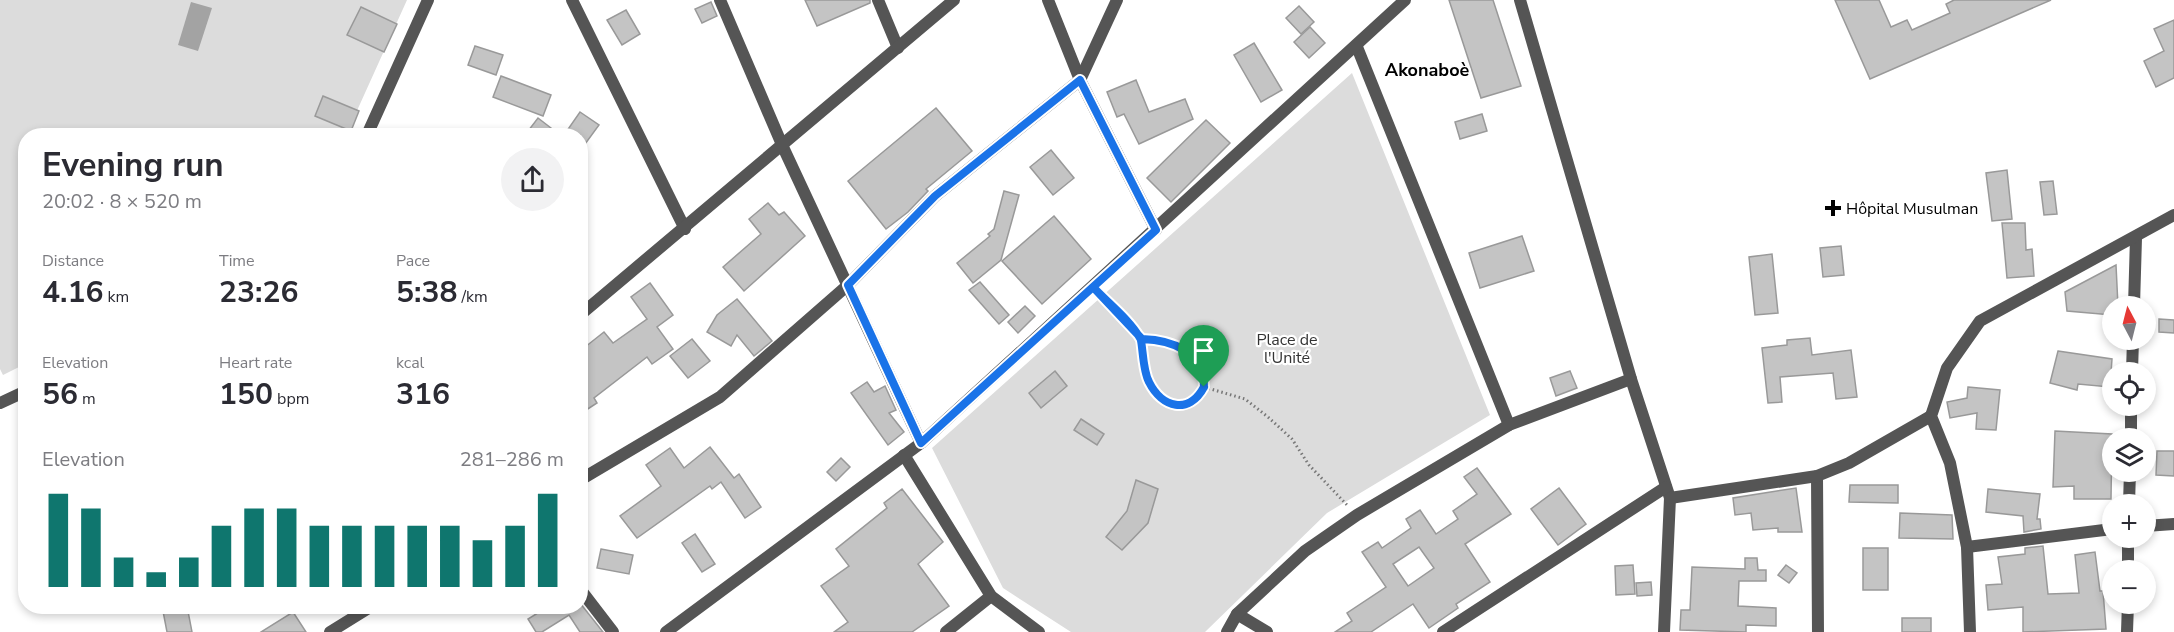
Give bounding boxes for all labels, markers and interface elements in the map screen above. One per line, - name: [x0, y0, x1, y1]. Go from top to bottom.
- district label: Akonaboè: [1385, 58, 1470, 82]
- text: Evening run: [42, 143, 224, 188]
- button: share: [501, 148, 564, 211]
- text: 20:02 · 8 × 520 m: [42, 188, 202, 215]
- place label: Hôpital Musulman: [1846, 198, 1978, 220]
- marker: Hôpital Musulman: [1824, 199, 1842, 217]
- text: Distance: [42, 250, 104, 272]
- text: Time: [219, 250, 255, 272]
- text: Pace: [396, 250, 430, 272]
- text: 4.16: [42, 272, 103, 313]
- text: 23:26: [219, 272, 298, 313]
- text: 5:38: [396, 272, 457, 313]
- text: km: [103, 286, 129, 308]
- text: /km: [457, 286, 488, 308]
- north arrow: [2102, 296, 2156, 350]
- map controls: [2102, 296, 2156, 614]
- pin: [1178, 325, 1229, 387]
- park label: Place de l'Unité: [1256, 329, 1318, 369]
- icon: arrive: [1187, 334, 1220, 367]
- text: Elevation: [42, 352, 108, 374]
- text: Heart rate: [219, 352, 292, 374]
- text: kcal: [396, 352, 424, 374]
- button: locate: [2102, 362, 2156, 416]
- text: 56: [42, 374, 78, 415]
- text: 150: [219, 374, 273, 415]
- text: 316: [396, 374, 450, 415]
- text: m: [78, 388, 96, 410]
- text: bpm: [273, 388, 309, 410]
- button: layers: [2102, 428, 2156, 482]
- text: Elevation: [42, 446, 125, 473]
- text: 281–286 m: [460, 446, 564, 473]
- button: +: [2102, 494, 2156, 548]
- button: −: [2102, 560, 2156, 614]

